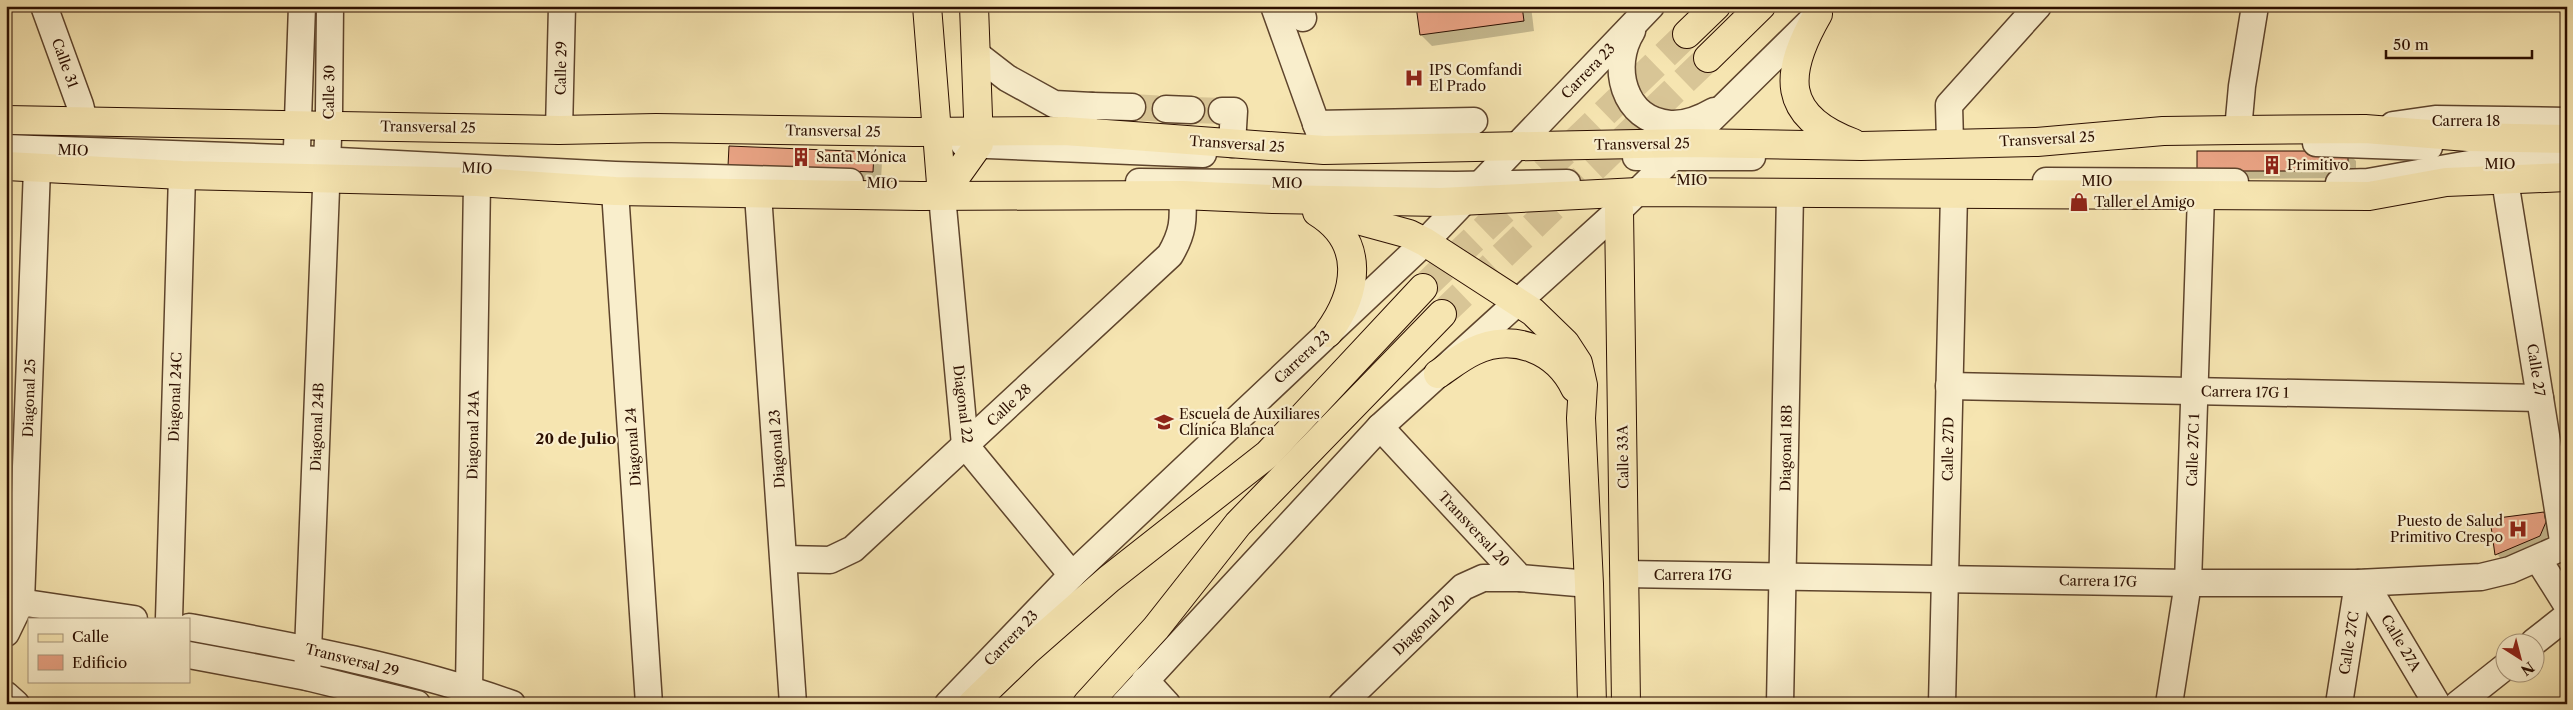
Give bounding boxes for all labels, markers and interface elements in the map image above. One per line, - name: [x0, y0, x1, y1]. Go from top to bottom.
- scale bar: [2386, 28, 2532, 60]
- text: 50 m: [2393, 35, 2429, 54]
- street label: Calle 31: [48, 36, 82, 90]
- street label: Carrera 23: [1557, 40, 1619, 102]
- street label: Calle 29: [552, 41, 570, 95]
- place label: IPS Comfandi El Prado: [1429, 61, 1522, 95]
- street label: Calle 30: [320, 64, 338, 119]
- hospital icon: IPS Comfandi El Prado: [1403, 67, 1425, 89]
- street label: Carrera 18: [2432, 112, 2500, 130]
- street label: Transversal 25: [380, 117, 476, 137]
- street label: Transversal 25: [785, 121, 881, 141]
- street label: Transversal 25: [1999, 128, 2095, 150]
- street label: Transversal 25: [1189, 132, 1285, 156]
- street label: Transversal 25: [1594, 134, 1690, 154]
- street label: MIO: [57, 140, 89, 160]
- building icon: Santa Mónica: [790, 146, 812, 168]
- place label: Santa Mónica: [816, 148, 907, 166]
- building icon: Primitivo: [2261, 154, 2283, 176]
- street label: MIO: [2485, 155, 2515, 173]
- place label: Primitivo: [2287, 156, 2349, 174]
- street label: MIO: [461, 158, 493, 178]
- street label: MIO: [1677, 171, 1707, 189]
- street label: MIO: [2082, 172, 2112, 190]
- street label: MIO: [866, 173, 898, 193]
- street label: MIO: [1271, 174, 1303, 192]
- shop icon: Taller el Amigo: [2068, 191, 2090, 213]
- place label: Taller el Amigo: [2094, 193, 2195, 211]
- street label: Carrera 23: [1270, 326, 1334, 388]
- street label: Calle 27: [2523, 342, 2549, 398]
- street label: Diagonal 24C: [164, 352, 186, 442]
- street label: Diagonal 25: [19, 358, 39, 438]
- street label: Diagonal 22: [949, 364, 977, 444]
- street label: Calle 28: [983, 380, 1035, 430]
- street label: Diagonal 24B: [306, 382, 328, 472]
- street label: Carrera 17G 1: [2201, 382, 2289, 402]
- street label: Diagonal 24A: [463, 389, 483, 480]
- street label: Diagonal 18B: [1776, 404, 1796, 492]
- place label: Escuela de Auxiliares Clínica Blanca: [1179, 405, 1320, 439]
- street label: Diagonal 24: [621, 407, 645, 487]
- street label: Diagonal 23: [765, 409, 789, 489]
- school or university icon: Escuela de Auxiliares Clínica Blanca: [1153, 411, 1175, 433]
- street label: Calle 27C 1: [2183, 413, 2203, 487]
- street label: Calle 27D: [1938, 417, 1958, 481]
- street label: Calle 33A: [1613, 424, 1633, 489]
- district label: 20 de Julio: [536, 429, 616, 448]
- street label: Transversal 20: [1434, 487, 1514, 571]
- place label: Puesto de Salud Primitivo Crespo: [2390, 512, 2503, 546]
- hospital icon: Puesto de Salud Primitivo Crespo: [2507, 518, 2529, 540]
- street label: Carrera 17G: [1654, 566, 1732, 584]
- street label: Carrera 17G: [2059, 571, 2137, 591]
- street label: Diagonal 20: [1389, 591, 1459, 659]
- street label: Carrera 23: [980, 607, 1042, 669]
- street label: Calle 27C: [2335, 610, 2363, 676]
- street label: Calle 27A: [2377, 611, 2425, 675]
- legend: [28, 618, 190, 682]
- text: Calle: [72, 627, 109, 646]
- north arrow: [2496, 632, 2546, 682]
- street label: Transversal 29: [303, 640, 401, 680]
- text: Edificio: [72, 653, 127, 672]
- text: N: [2517, 658, 2538, 679]

